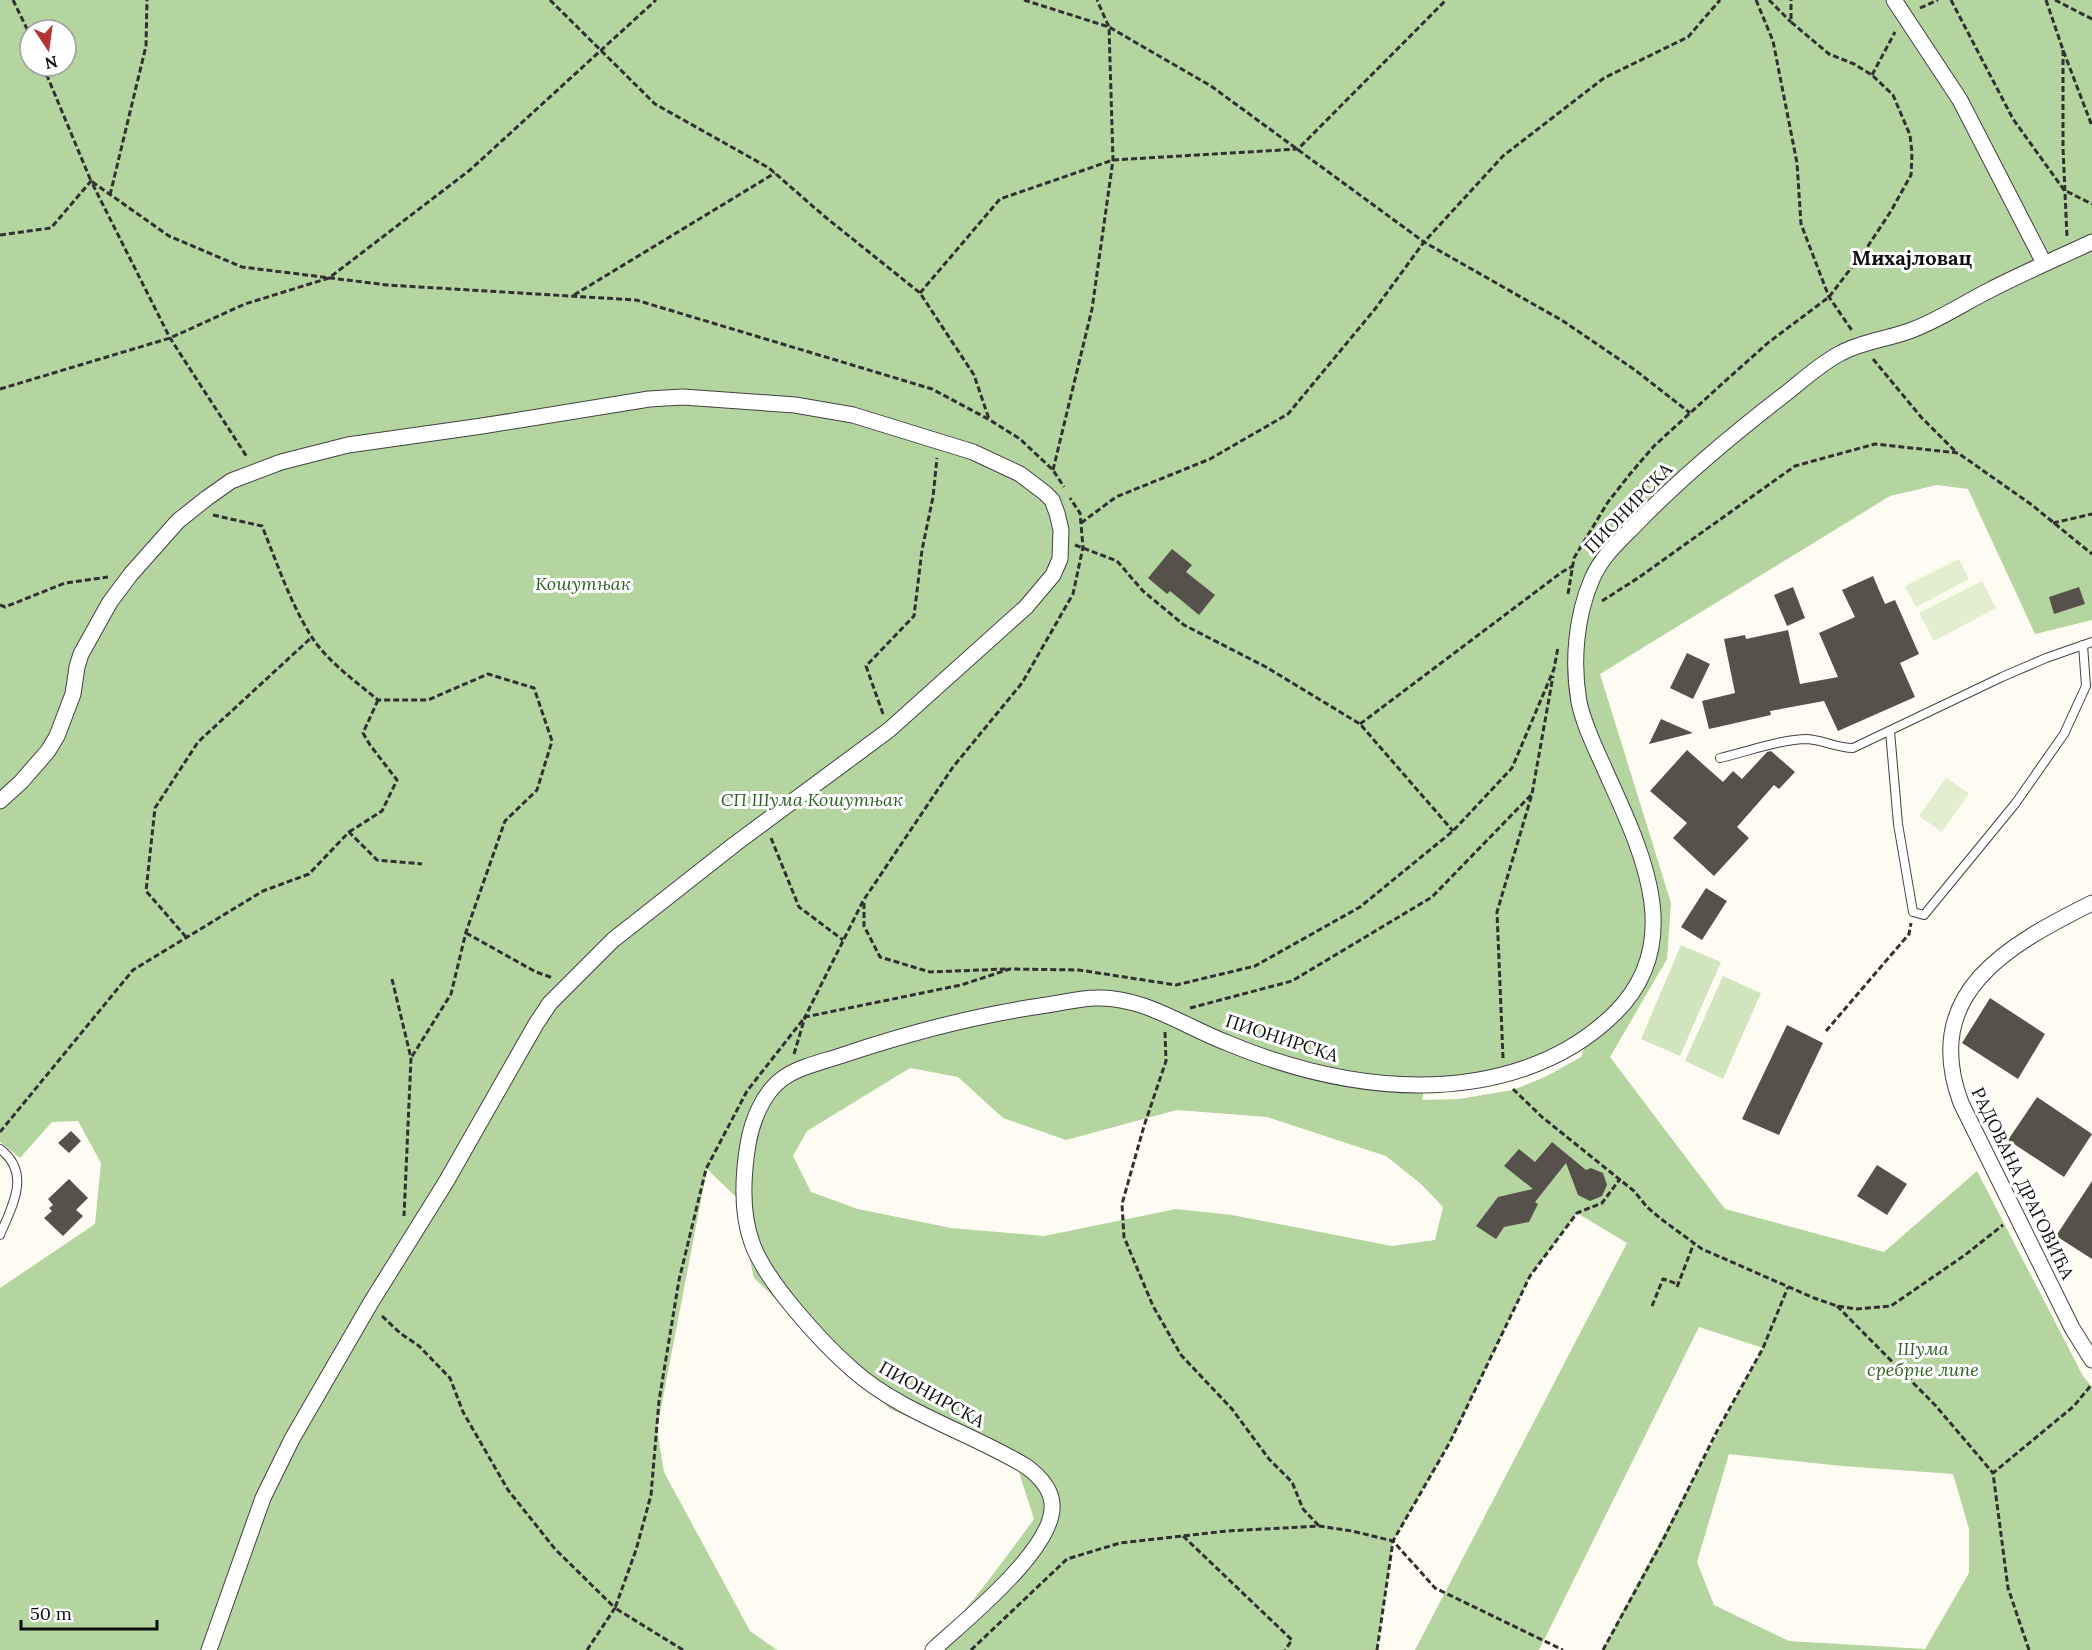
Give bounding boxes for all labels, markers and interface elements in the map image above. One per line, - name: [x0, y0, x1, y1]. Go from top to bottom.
- north arrow: [18, 18, 78, 78]
- text: N: [43, 51, 60, 74]
- district label: Михајловац: [1852, 245, 1973, 270]
- street label: ПИОНИРСКА: [1579, 457, 1677, 558]
- park label: Кошутњак: [535, 572, 631, 595]
- park label: СП Шума Кошутњак: [721, 788, 903, 811]
- street label: ПИОНИРСКА: [1223, 1009, 1342, 1067]
- street label: РАДОВАНА ДРАГОВИЋА: [1966, 1083, 2080, 1283]
- park label: Шума сребрне липе: [1867, 1337, 1979, 1381]
- street label: ПИОНИРСКА: [875, 1356, 989, 1433]
- scale bar: [21, 1593, 158, 1631]
- text: 50 m: [30, 1602, 72, 1625]

